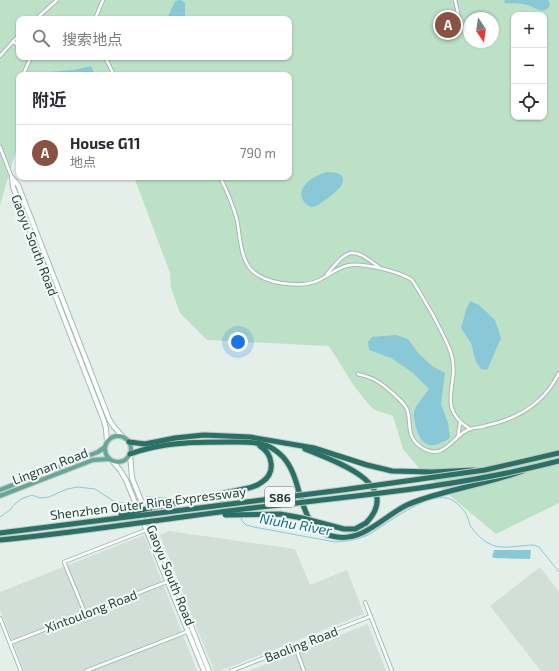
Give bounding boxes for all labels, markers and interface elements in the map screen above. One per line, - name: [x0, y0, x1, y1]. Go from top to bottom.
- pin: A: [435, 10, 461, 40]
- north arrow: [463, 12, 499, 48]
- map controls: [511, 12, 547, 120]
- button: +: [511, 12, 547, 48]
- search box: [16, 16, 292, 60]
- icon: search: [30, 27, 52, 49]
- text: 搜索地点: [62, 30, 122, 48]
- button: −: [511, 48, 547, 84]
- button: locate: [511, 84, 547, 120]
- text: 附近: [32, 89, 66, 109]
- text: House G11: [70, 134, 140, 152]
- text: A: [41, 145, 49, 161]
- text: 790 m: [240, 145, 276, 161]
- text: 地点: [70, 154, 96, 170]
- street label: Gaoyu South Road: [8, 192, 62, 298]
- your location: [228, 332, 248, 352]
- street label: Lingnan Road: [10, 444, 90, 488]
- street label: Shenzhen Outer Ring Expressway: [49, 483, 247, 523]
- road number: S86: [265, 487, 295, 507]
- water label: Niuhu River: [259, 509, 334, 539]
- street label: Gaoyu South Road: [143, 522, 199, 628]
- street label: Xintoulong Road: [43, 586, 139, 636]
- street label: Baoling Road: [262, 623, 340, 665]

